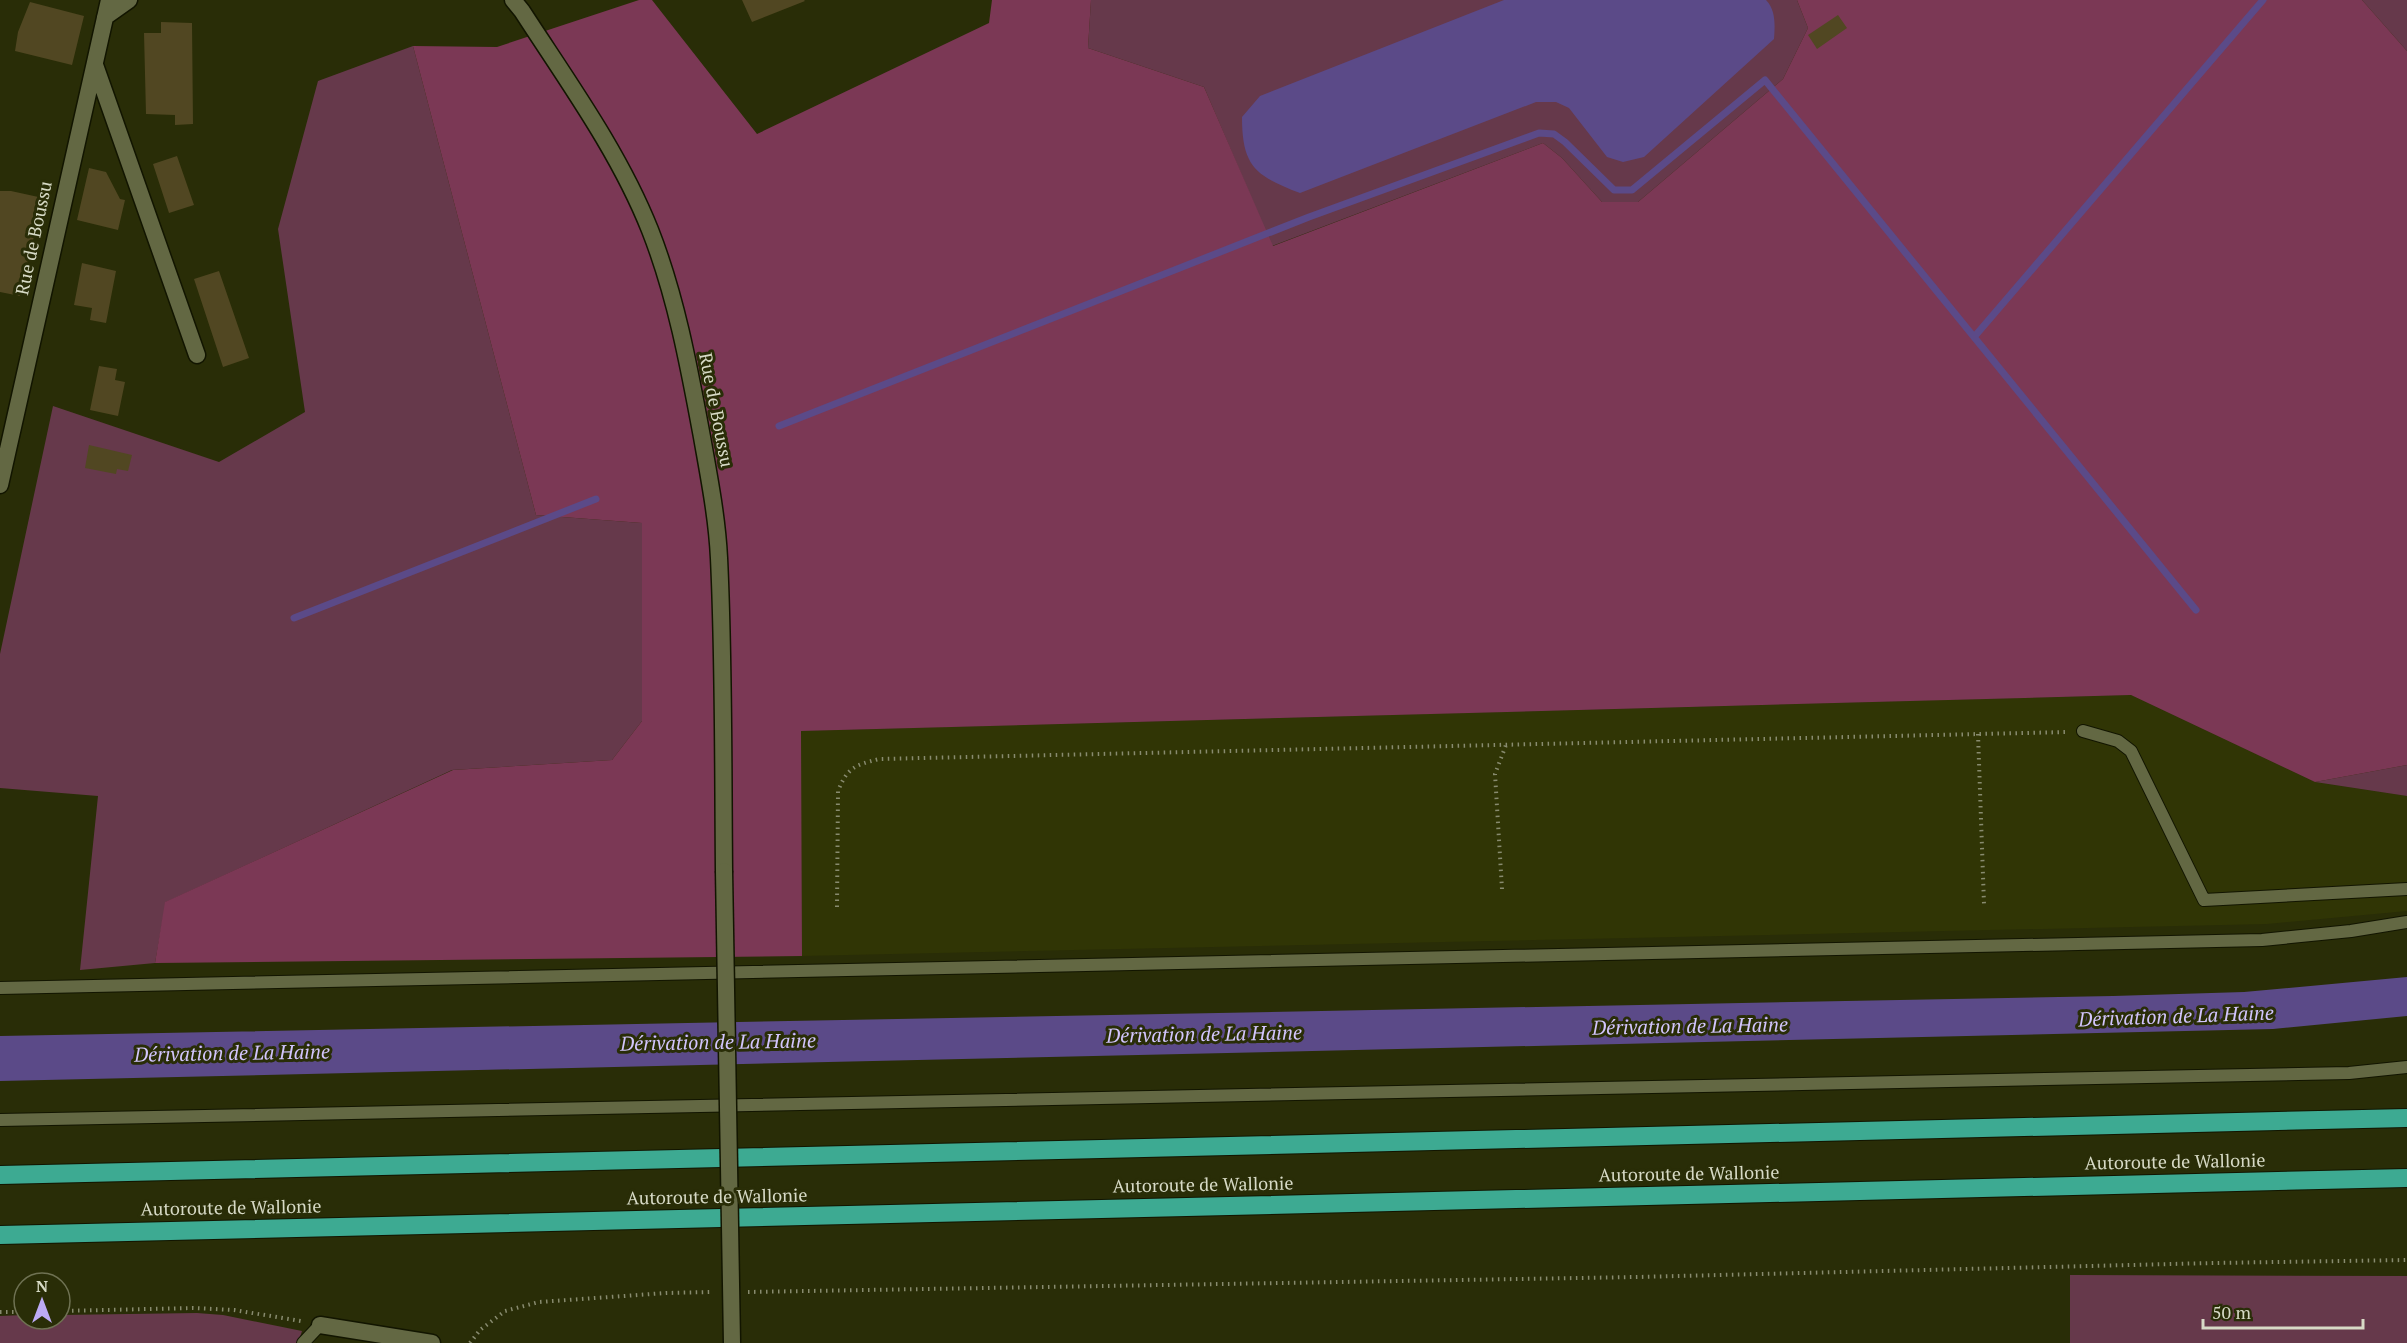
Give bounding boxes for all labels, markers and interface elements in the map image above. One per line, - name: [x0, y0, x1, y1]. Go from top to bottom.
- street label: Rue de Boussu: [9, 179, 57, 297]
- street label: Rue de Boussu: [694, 351, 740, 469]
- water label: Dérivation de La Haine: [2077, 999, 2274, 1032]
- water label: Dérivation de La Haine: [1591, 1010, 1788, 1041]
- water label: Dérivation de La Haine: [1105, 1018, 1302, 1049]
- water label: Dérivation de La Haine: [619, 1026, 816, 1057]
- water label: Dérivation de La Haine: [133, 1037, 330, 1068]
- street label: Autoroute de Wallonie: [2084, 1147, 2266, 1175]
- street label: Autoroute de Wallonie: [1598, 1159, 1780, 1187]
- street label: Autoroute de Wallonie: [1112, 1170, 1294, 1198]
- street label: Autoroute de Wallonie: [626, 1182, 808, 1210]
- street label: Autoroute de Wallonie: [140, 1193, 322, 1221]
- north arrow: [12, 1271, 72, 1331]
- text: N: [36, 1275, 48, 1297]
- scale bar: [2203, 1292, 2364, 1330]
- text: 50 m: [2212, 1300, 2252, 1324]

